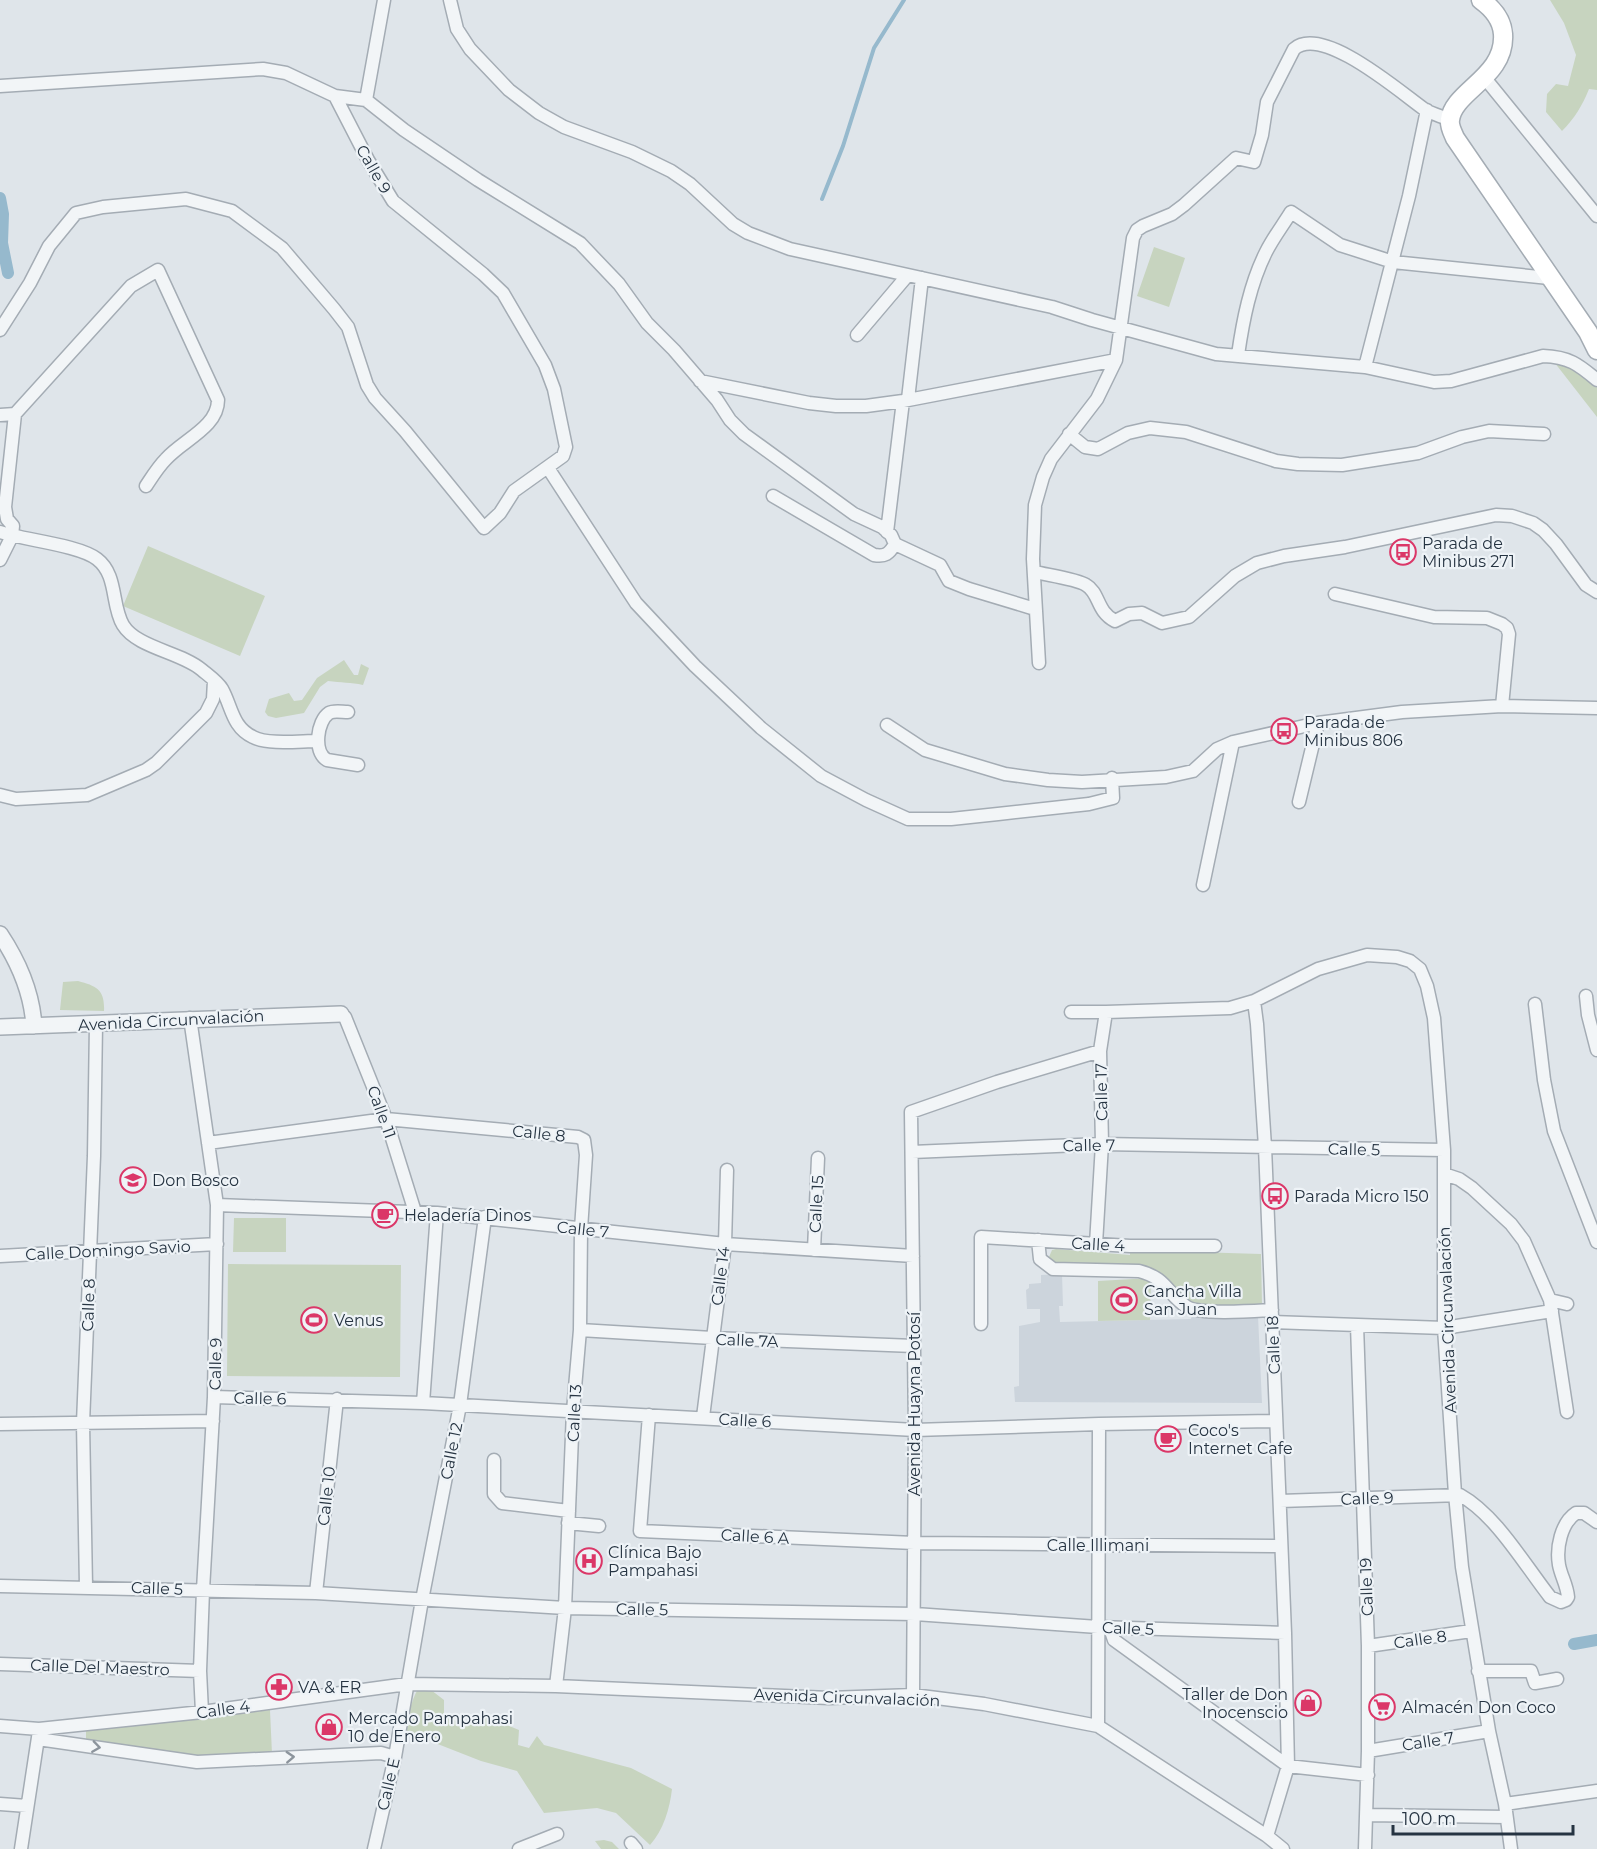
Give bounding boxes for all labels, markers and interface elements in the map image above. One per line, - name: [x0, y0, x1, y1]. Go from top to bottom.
- street label: Calle 9: [352, 142, 395, 197]
- place label: Parada de Minibus 271: [1422, 534, 1515, 571]
- bus stop icon: Parada de Minibus 271: [1388, 537, 1418, 567]
- place label: Parada de Minibus 806: [1304, 713, 1403, 750]
- bus stop icon: Parada de Minibus 806: [1269, 716, 1299, 746]
- street label: Avenida Circunvalación: [77, 1006, 265, 1035]
- street label: Calle 17: [1091, 1063, 1112, 1121]
- street label: Calle 11: [363, 1083, 400, 1141]
- street label: Calle 8: [511, 1121, 566, 1146]
- street label: Calle 7: [1063, 1136, 1115, 1155]
- street label: Calle 5: [1328, 1140, 1380, 1159]
- school or university icon: Don Bosco: [118, 1165, 148, 1195]
- place label: Don Bosco: [152, 1171, 239, 1190]
- street label: Calle 15: [805, 1175, 828, 1233]
- bus stop icon: Parada Micro 150: [1260, 1181, 1290, 1211]
- place label: Parada Micro 150: [1294, 1187, 1429, 1206]
- cafe icon: Heladería Dinos: [370, 1200, 400, 1230]
- place label: Heladería Dinos: [404, 1206, 532, 1225]
- street label: Calle 7: [556, 1217, 610, 1242]
- street label: Avenida Circunvalación: [1435, 1226, 1460, 1414]
- street label: Calle 4: [1071, 1234, 1126, 1255]
- street label: Calle Domingo Savio: [25, 1237, 191, 1264]
- street label: Calle 14: [707, 1245, 734, 1307]
- street label: Calle 8: [78, 1278, 99, 1332]
- place label: Cancha Villa San Juan: [1144, 1282, 1242, 1319]
- sports icon: Cancha Villa San Juan: [1109, 1285, 1139, 1315]
- sports icon: Venus: [299, 1305, 329, 1335]
- place label: Venus: [334, 1311, 384, 1330]
- street label: Avenida Huayna Potosí: [905, 1311, 924, 1496]
- street label: Calle 18: [1263, 1315, 1284, 1375]
- street label: Calle 7A: [715, 1330, 779, 1351]
- street label: Calle 9: [206, 1337, 225, 1391]
- street label: Calle 13: [563, 1384, 586, 1442]
- street label: Calle 6: [233, 1389, 287, 1408]
- street label: Calle 6: [718, 1410, 772, 1431]
- street label: Calle 12: [437, 1421, 466, 1481]
- place label: Coco's Internet Cafe: [1188, 1421, 1293, 1458]
- cafe icon: Coco's Internet Cafe: [1153, 1424, 1183, 1454]
- street label: Calle 10: [314, 1465, 339, 1527]
- street label: Calle 9: [1340, 1488, 1394, 1509]
- street label: Calle 6 A: [720, 1525, 790, 1548]
- street label: Calle Illimani: [1047, 1536, 1149, 1555]
- place label: Clínica Bajo Pampahasi: [608, 1543, 702, 1580]
- hospital icon: Clínica Bajo Pampahasi: [574, 1546, 604, 1576]
- street label: Calle 19: [1356, 1557, 1377, 1617]
- street label: Calle 5: [131, 1578, 183, 1599]
- street label: Calle 5: [616, 1600, 668, 1619]
- street label: Calle 5: [1102, 1618, 1154, 1639]
- street label: Calle 8: [1392, 1626, 1448, 1653]
- street label: Calle Del Maestro: [30, 1656, 170, 1679]
- pharmacy icon: VA & ER: [264, 1672, 294, 1702]
- place label: VA & ER: [298, 1678, 361, 1697]
- street label: Avenida Circunvalación: [753, 1685, 941, 1710]
- place label: Taller de Don Inocenscio: [1182, 1685, 1288, 1722]
- shop icon: Taller de Don Inocenscio: [1293, 1688, 1323, 1718]
- supermarket icon: Almacén Don Coco: [1367, 1692, 1397, 1722]
- street label: Calle 4: [195, 1696, 251, 1723]
- place label: Almacén Don Coco: [1402, 1698, 1556, 1717]
- place label: Mercado Pampahasi 10 de Enero: [348, 1709, 513, 1746]
- shop icon: Mercado Pampahasi 10 de Enero: [314, 1712, 344, 1742]
- street label: Calle 7: [1401, 1728, 1456, 1755]
- one-way arrow: [91, 1741, 101, 1753]
- one-way arrow: [285, 1751, 294, 1763]
- street label: Calle E: [373, 1756, 404, 1812]
- scale bar: [1393, 1798, 1573, 1836]
- text: 100 m: [1402, 1808, 1456, 1830]

